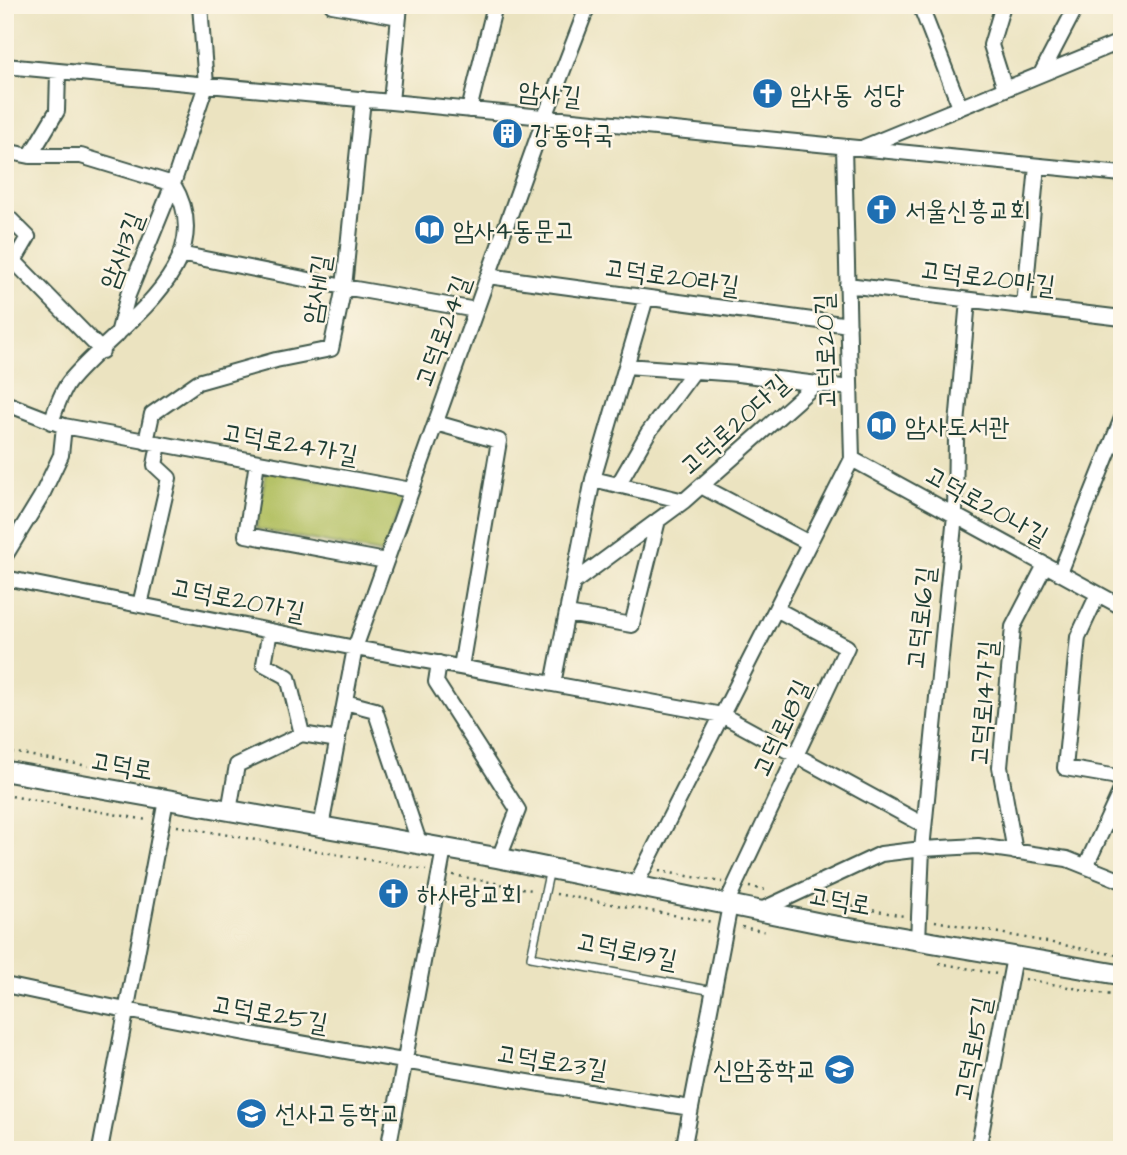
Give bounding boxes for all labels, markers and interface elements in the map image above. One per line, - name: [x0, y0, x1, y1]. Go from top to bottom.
- street label: 암사길: [517, 73, 583, 115]
- church icon: 암사동 성당: [750, 77, 784, 111]
- place label: 암사동 성당: [790, 77, 905, 113]
- building icon: 강동약국: [490, 117, 524, 151]
- place label: 강동약국: [530, 117, 614, 153]
- church icon: 서울신흥교회: [865, 193, 899, 227]
- place label: 서울신흥교회: [905, 193, 1031, 229]
- street label: 암사13길: [91, 207, 153, 294]
- library icon: 암사4동문고: [413, 213, 447, 247]
- place label: 암사4동문고: [453, 213, 575, 249]
- street label: 고덕로20라길: [602, 250, 742, 304]
- street label: 암사11길: [294, 252, 340, 326]
- street label: 고덕로20마길: [918, 252, 1058, 304]
- street label: 고덕로24길: [406, 270, 480, 392]
- street label: 고덕로20길: [806, 293, 846, 409]
- street label: 고덕로20다길: [672, 366, 797, 484]
- library icon: 암사도서관: [865, 409, 899, 443]
- place label: 암사도서관: [905, 409, 1010, 445]
- street label: 고덕로24가길: [219, 414, 361, 474]
- street label: 고덕로20나길: [918, 457, 1055, 555]
- street label: 고덕로16길: [898, 565, 944, 671]
- street label: 고덕로20가길: [168, 569, 308, 631]
- street label: 고덕로14가길: [962, 639, 1006, 767]
- street label: 고덕로18길: [744, 674, 820, 783]
- street label: 고덕로: [88, 743, 156, 789]
- church icon: 하사랑교회: [377, 877, 411, 911]
- place label: 하사랑교회: [417, 877, 522, 913]
- street label: 고덕로: [806, 878, 874, 924]
- street label: 고덕로19길: [573, 924, 680, 978]
- street label: 고덕로25길: [209, 986, 331, 1042]
- street label: 고덕로15길: [945, 994, 1001, 1104]
- street label: 고덕로23길: [494, 1035, 610, 1089]
- place label: 신암중학교: [712, 1052, 817, 1088]
- school or university icon: 신암중학교: [823, 1052, 857, 1086]
- school or university icon: 선사고등학교: [235, 1096, 269, 1130]
- place label: 선사고등학교: [275, 1096, 401, 1132]

